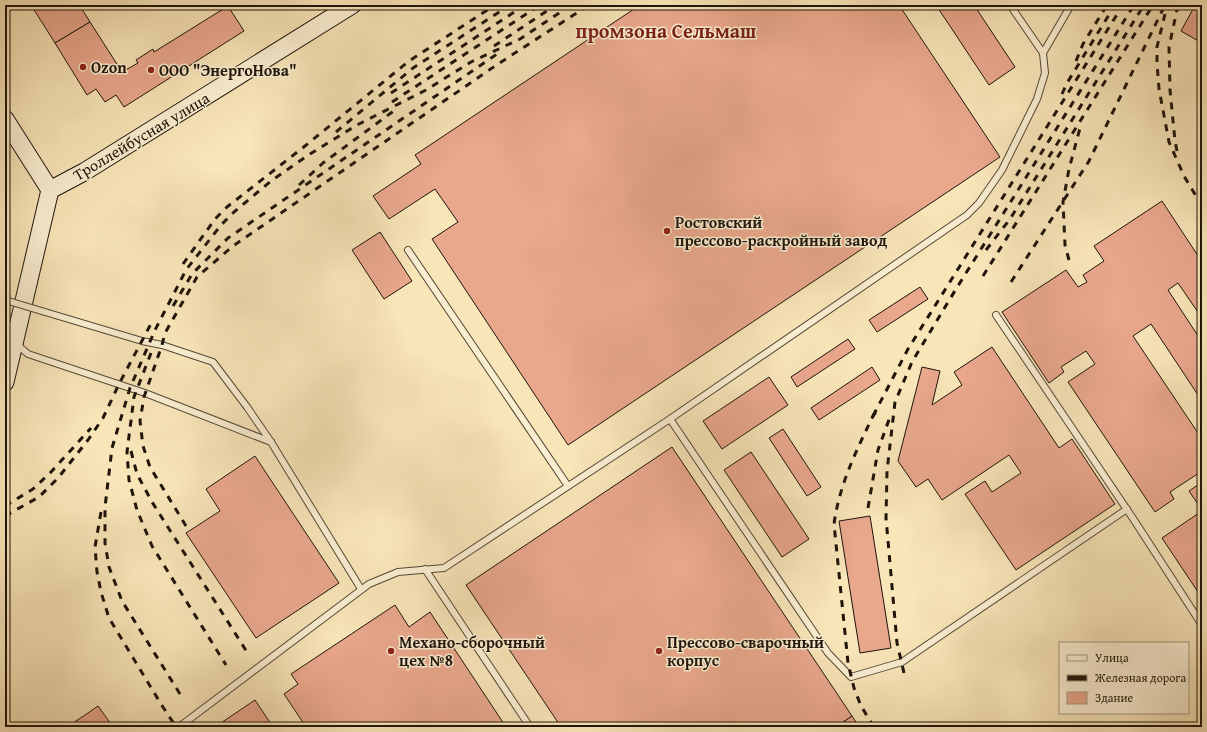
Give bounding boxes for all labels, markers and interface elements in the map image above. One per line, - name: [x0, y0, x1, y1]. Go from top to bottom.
- district label: промзона Сельмаш: [576, 16, 756, 45]
- place label: Ozon: [91, 55, 127, 79]
- place label: ООО "ЭнергоНова": [159, 58, 297, 82]
- marker: Ozon: [78, 62, 88, 72]
- marker: ООО "ЭнергоНова": [146, 65, 156, 75]
- street label: Троллейбусная улица: [68, 85, 214, 186]
- place label: Ростовский прессово-раскройный завод: [675, 210, 887, 252]
- marker: Ростовский прессово-раскройный завод: [662, 226, 672, 236]
- place label: Механо-сборочный цех №8: [399, 630, 545, 672]
- place label: Прессово-сварочный корпус: [667, 630, 824, 672]
- legend: [1059, 642, 1189, 714]
- marker: Механо-сборочный цех №8: [386, 646, 396, 656]
- marker: Прессово-сварочный корпус: [654, 646, 664, 656]
- text: Улица: [1095, 649, 1129, 666]
- text: Железная дорога: [1094, 669, 1186, 686]
- text: Здание: [1095, 689, 1134, 706]

